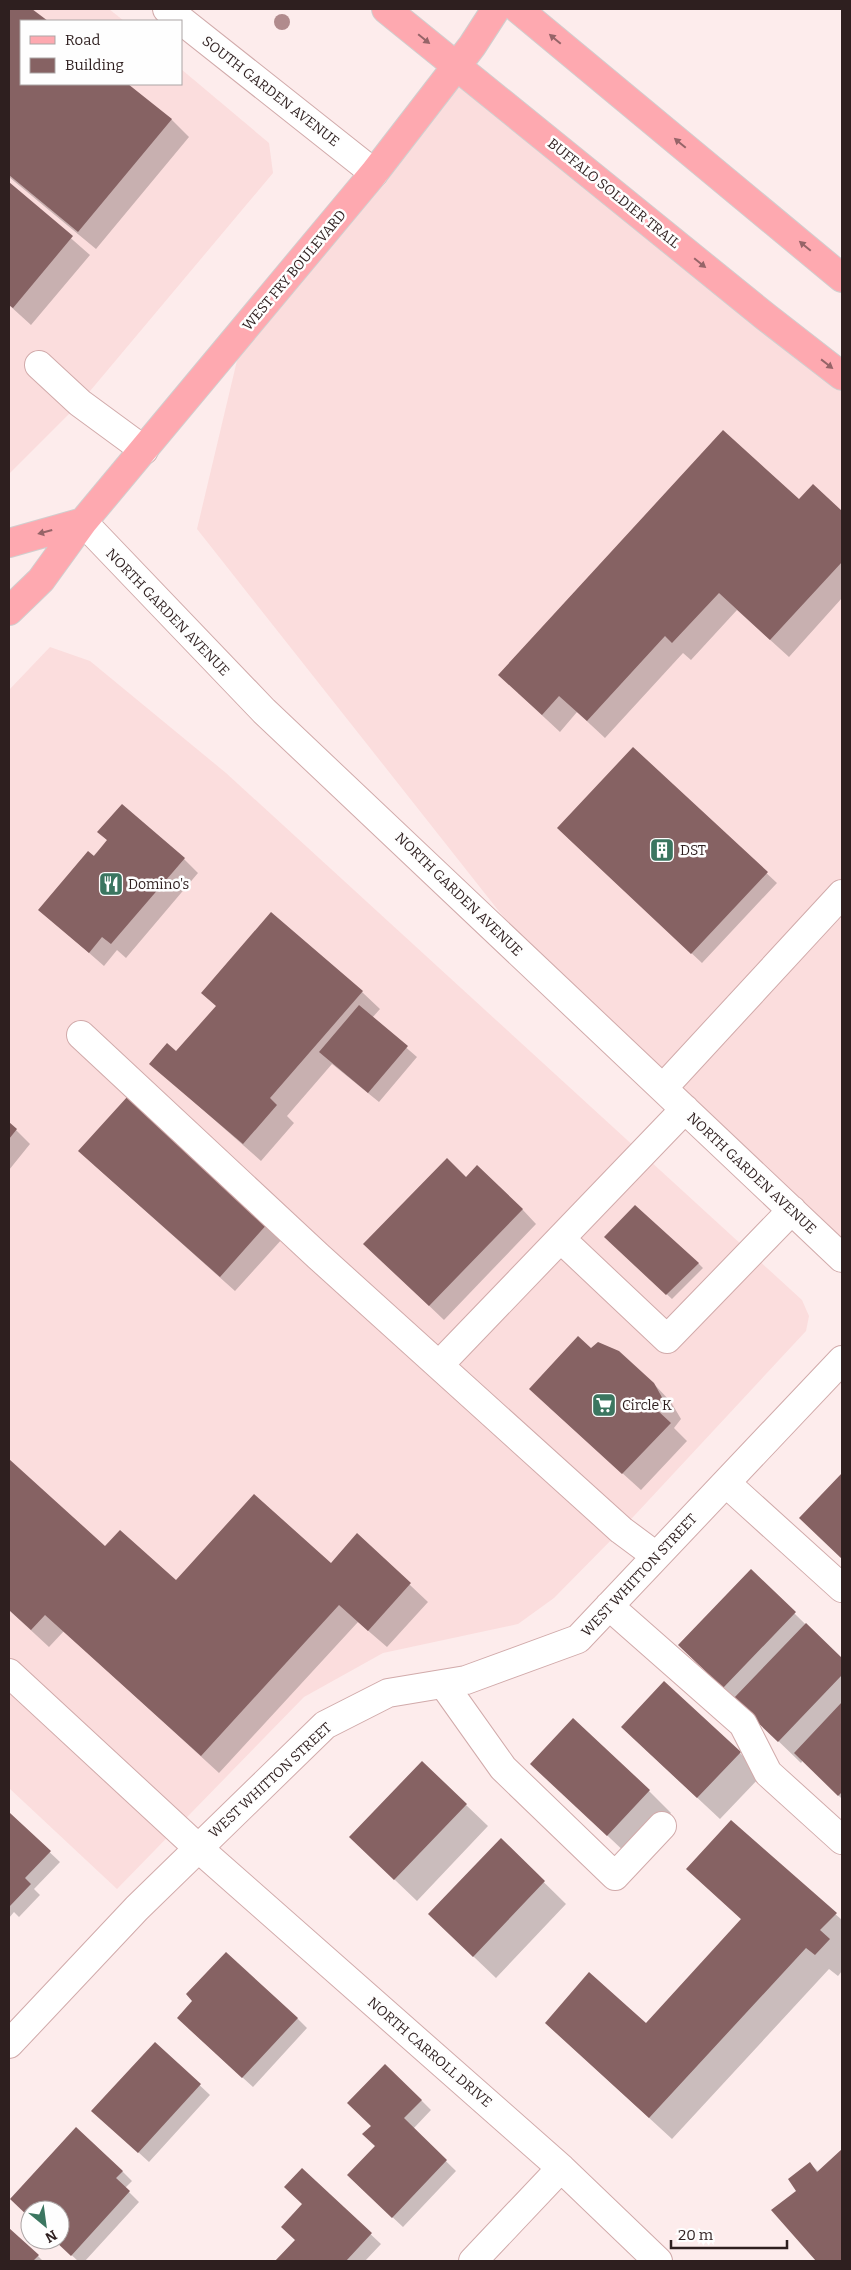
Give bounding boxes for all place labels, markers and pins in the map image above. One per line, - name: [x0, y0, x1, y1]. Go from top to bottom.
- building icon: DST: [649, 837, 675, 863]
- place label: DST: [680, 842, 706, 859]
- restaurant icon: Domino's: [98, 871, 124, 897]
- place label: Domino's: [128, 876, 189, 893]
- supermarket icon: Circle K: [591, 1392, 617, 1418]
- place label: Circle K: [622, 1397, 672, 1414]

